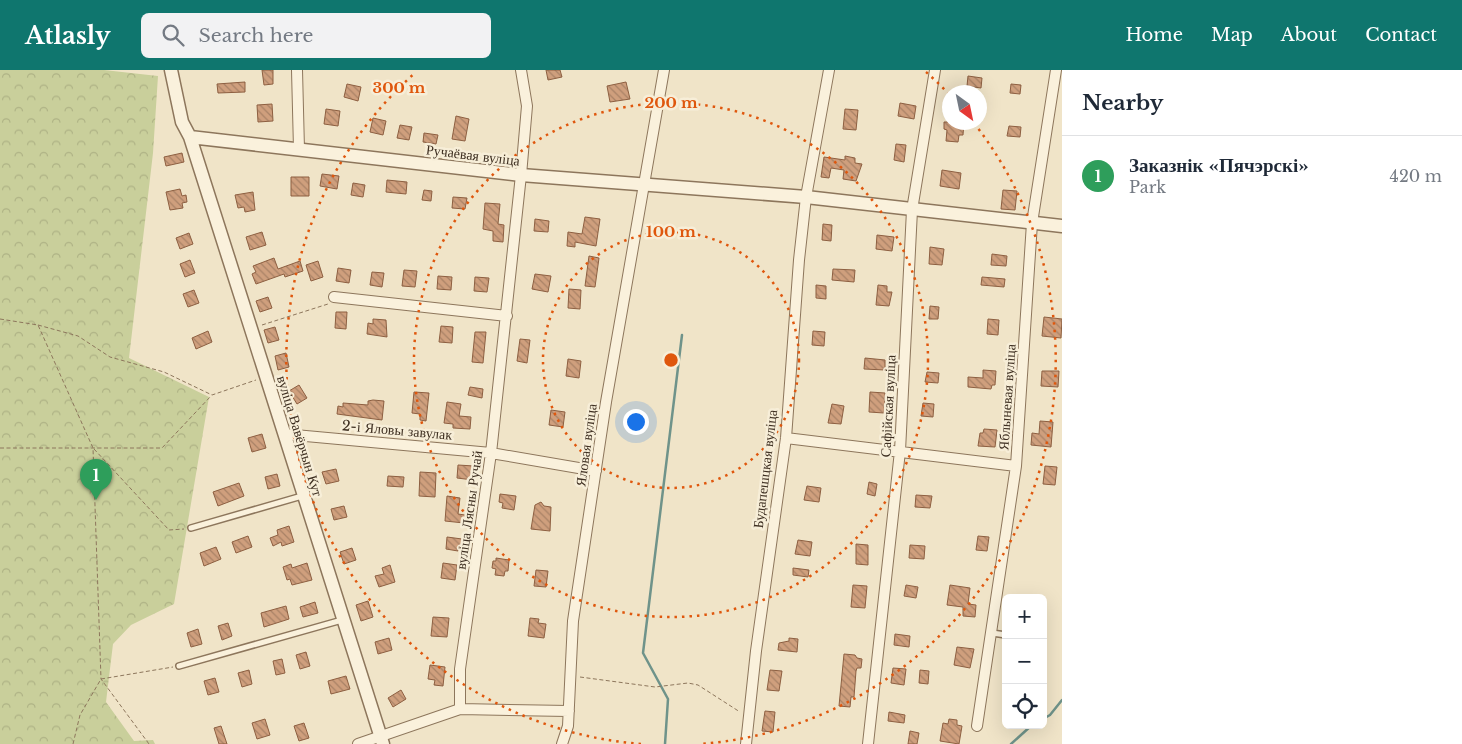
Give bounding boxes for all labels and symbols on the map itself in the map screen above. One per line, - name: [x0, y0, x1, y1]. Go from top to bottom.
- text: 300 m: [373, 78, 426, 97]
- north arrow: [942, 85, 987, 130]
- text: 200 m: [645, 93, 698, 112]
- street label: Ручаёвая вуліца: [425, 140, 522, 170]
- text: 100 m: [646, 222, 696, 241]
- street label: Яблыневая вуліца: [994, 343, 1020, 451]
- centre of rings: [662, 351, 680, 369]
- street label: Сафійская вуліца: [876, 354, 900, 458]
- street label: вуліца Вавёрчын Кут: [273, 373, 327, 499]
- street label: Яловая вуліца: [571, 402, 601, 488]
- street label: Будапешцкая вуліца: [749, 408, 781, 529]
- your location: [623, 409, 649, 435]
- street label: 2-і Яловы завулак: [341, 416, 453, 444]
- street label: вуліца Лясны Ручай: [452, 449, 486, 571]
- pin: 1: [80, 459, 112, 500]

